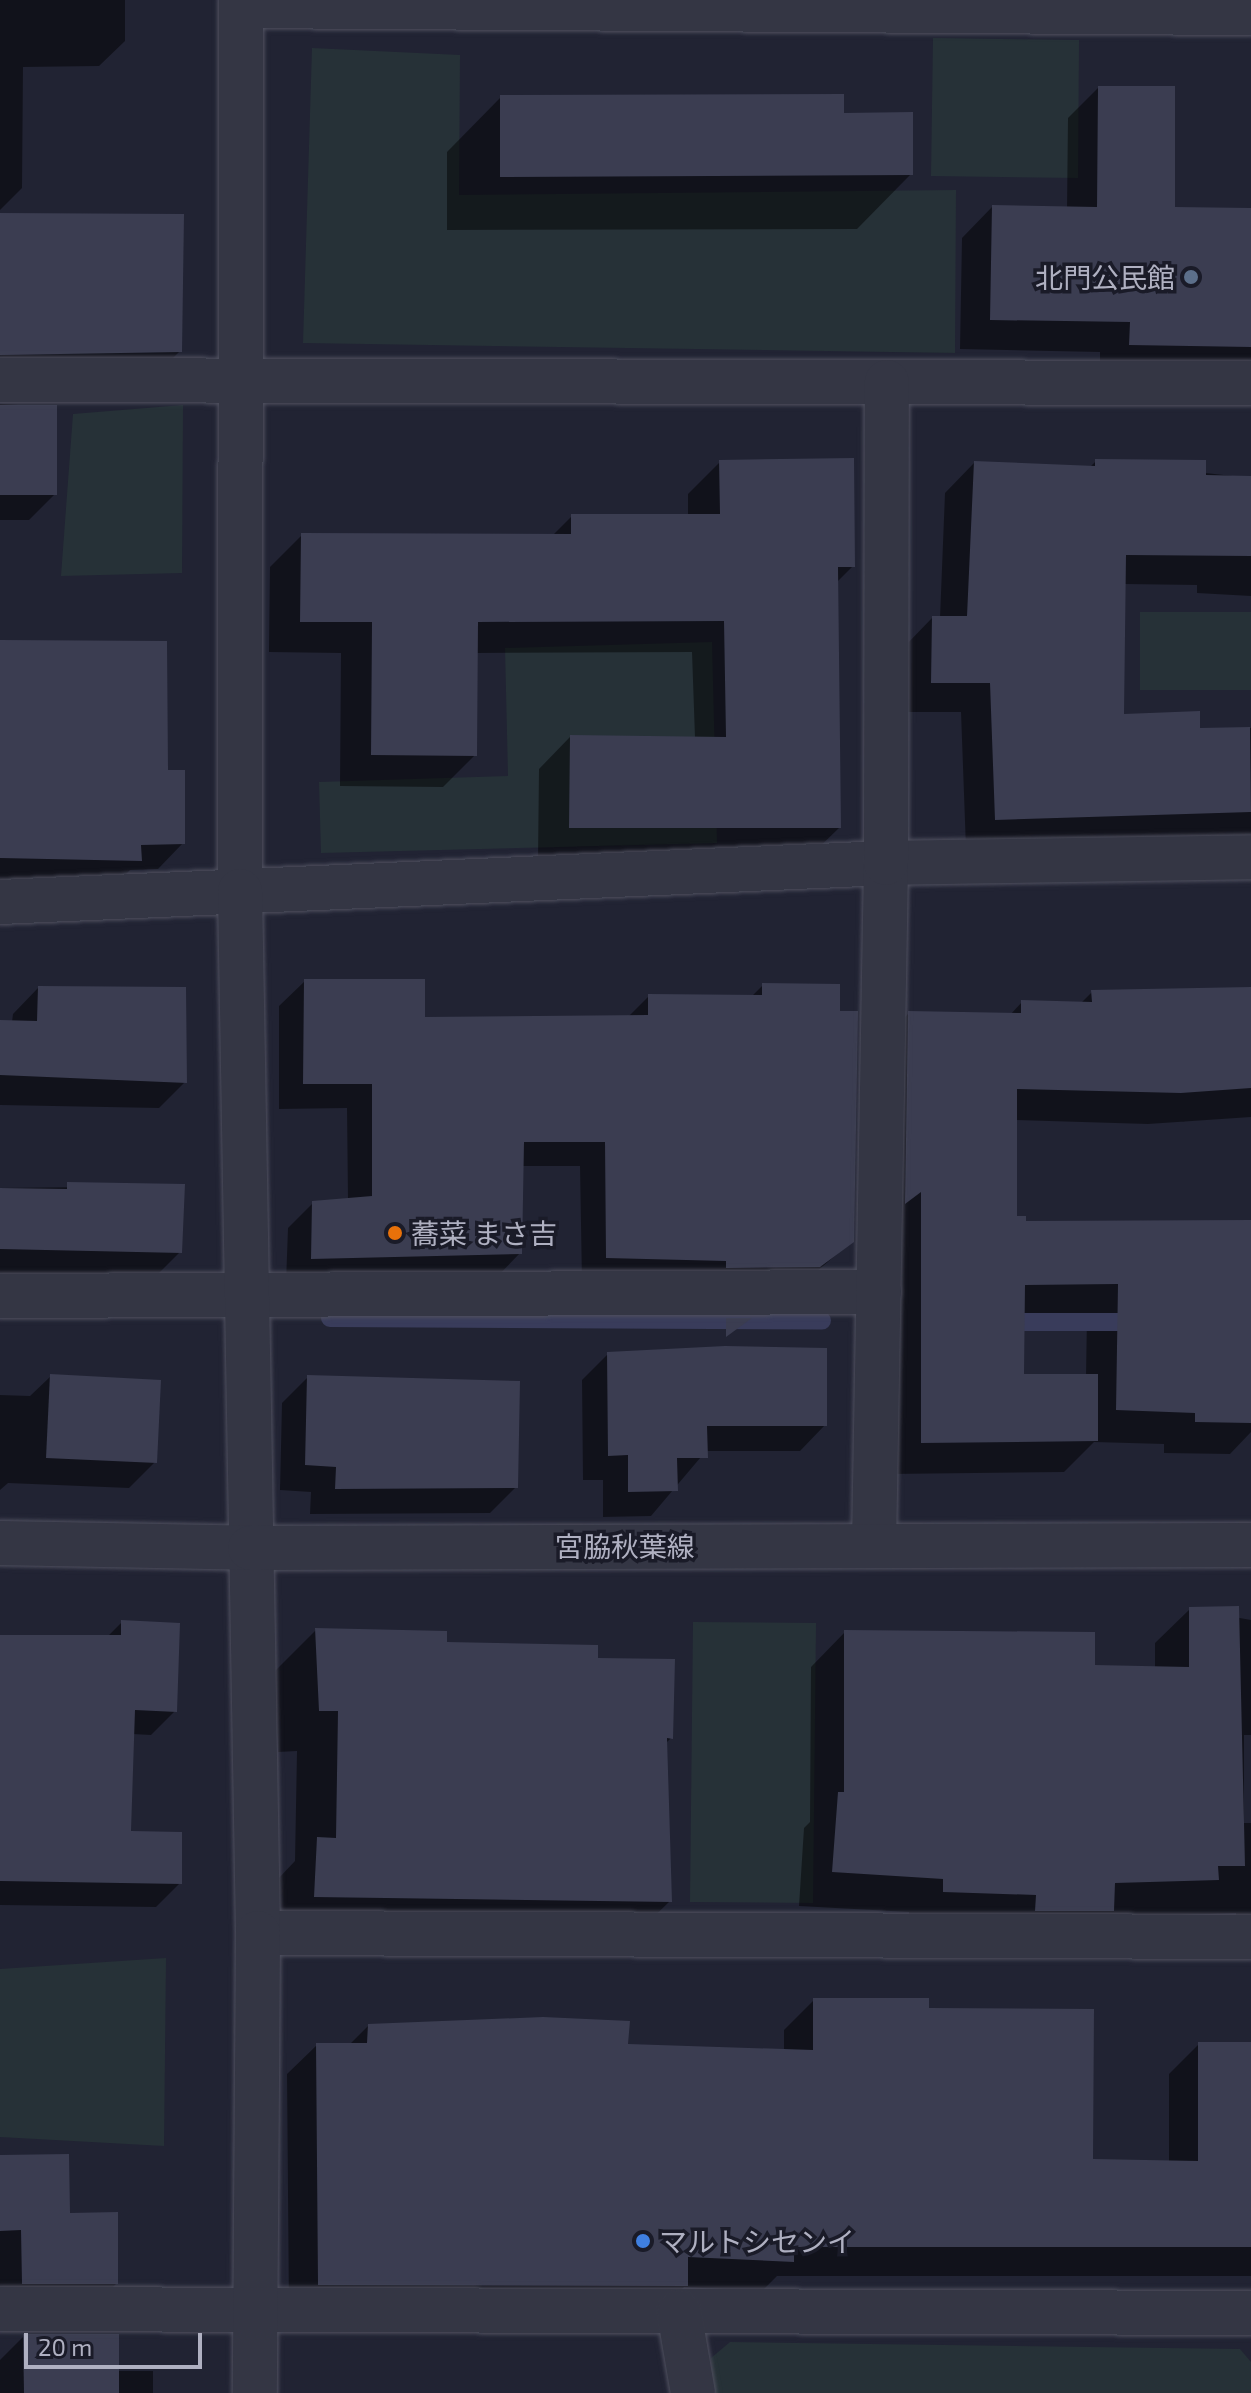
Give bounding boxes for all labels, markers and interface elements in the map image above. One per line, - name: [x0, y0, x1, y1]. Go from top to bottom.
- place label: 北門公民館: [1035, 260, 1175, 294]
- marker: 北門公民館: [1182, 268, 1200, 286]
- place label: 蕎菜 まさ吉: [411, 1216, 557, 1250]
- marker: 蕎菜 まさ吉: [386, 1224, 404, 1242]
- street label: 宮脇秋葉線: [555, 1529, 695, 1563]
- place label: マルトシセンイ: [659, 2224, 855, 2258]
- marker: マルトシセンイ: [634, 2232, 652, 2250]
- scale bar: [28, 2317, 206, 2367]
- text: 20 m: [38, 2332, 92, 2361]

